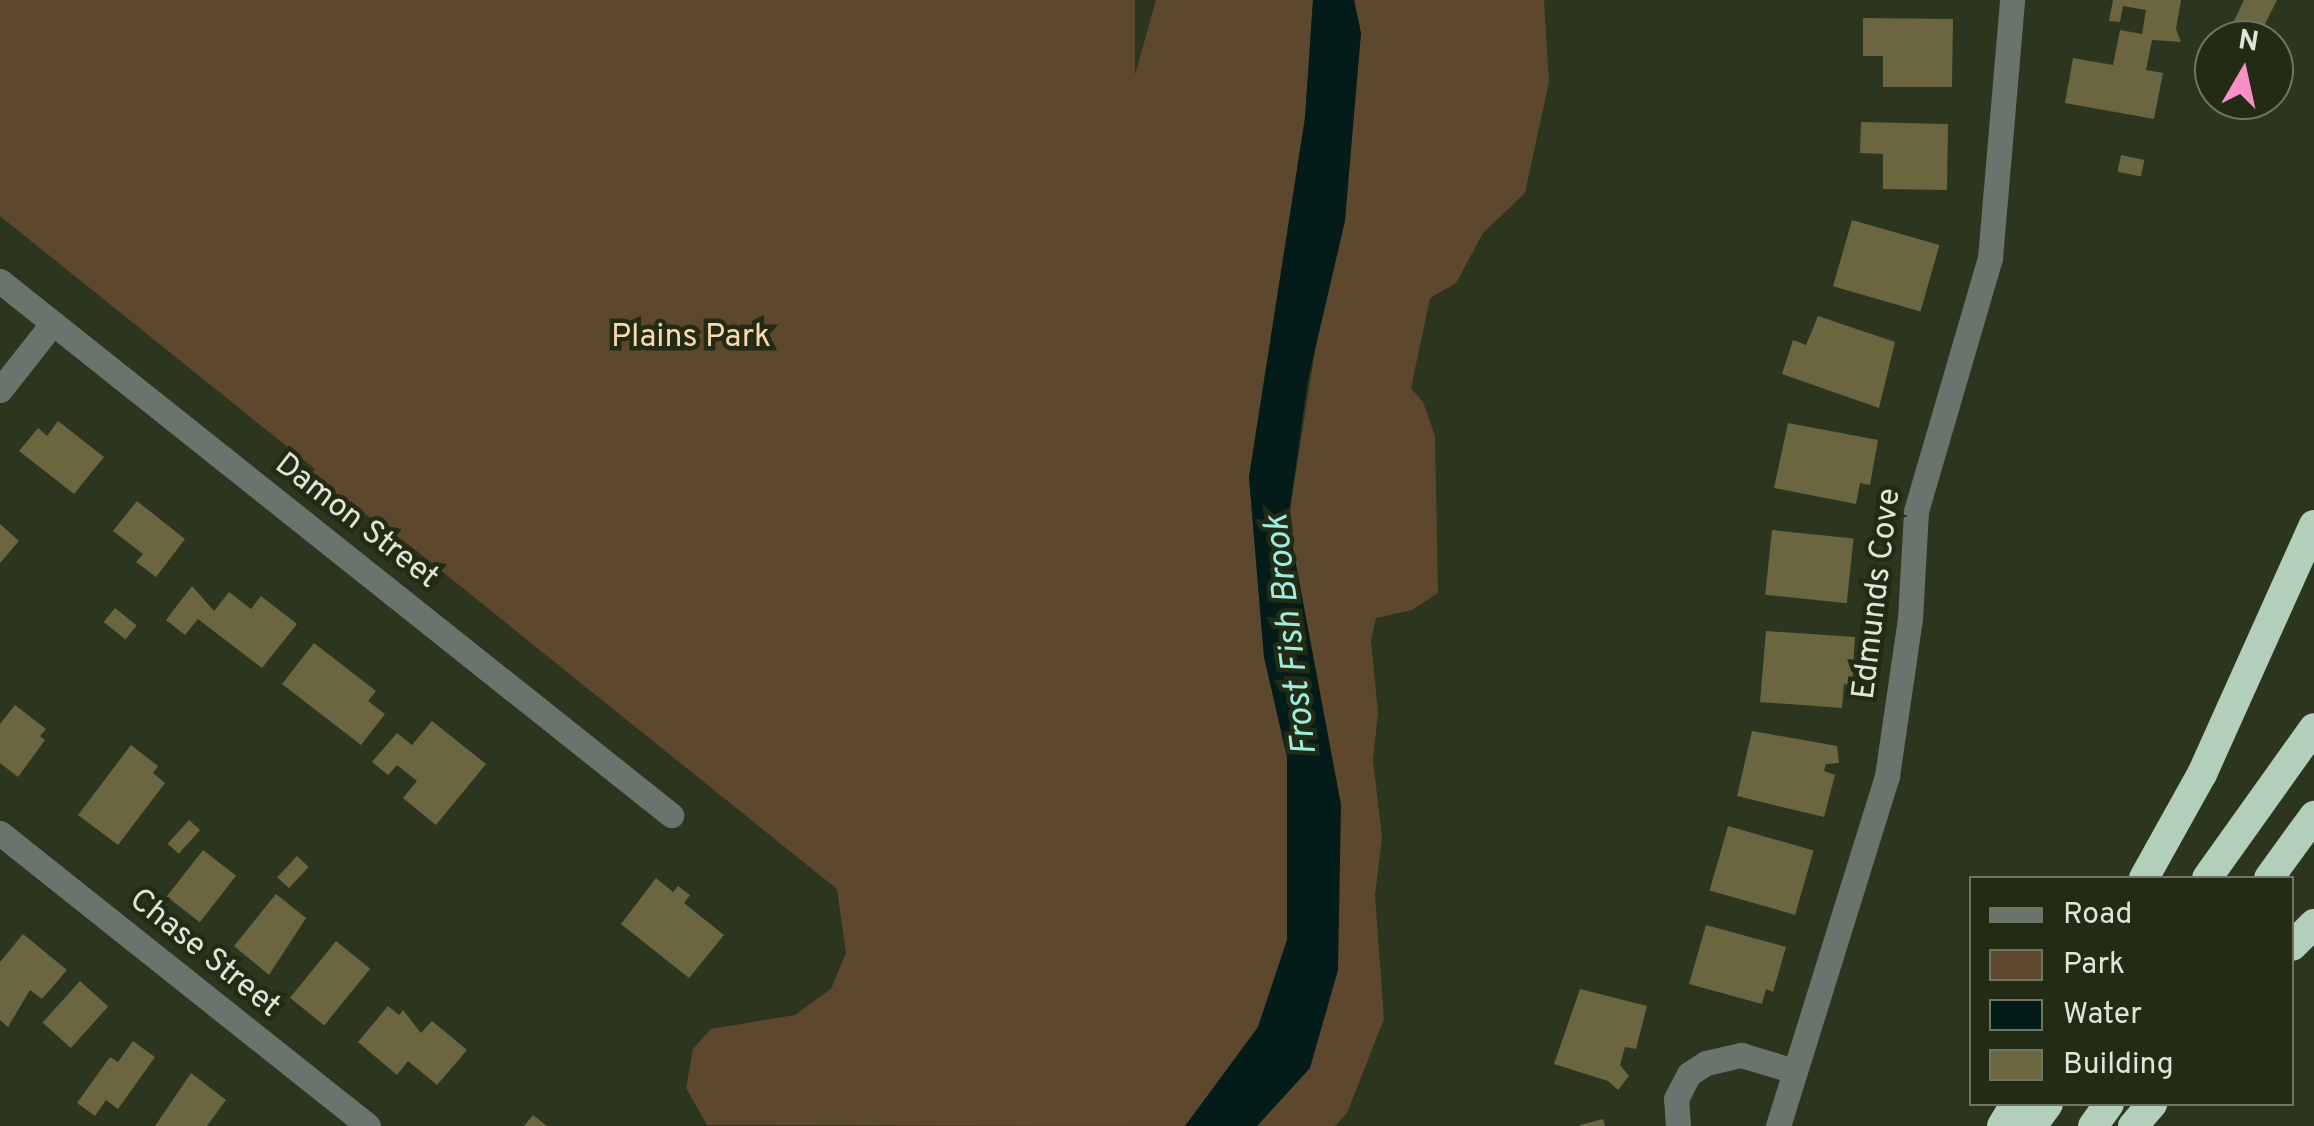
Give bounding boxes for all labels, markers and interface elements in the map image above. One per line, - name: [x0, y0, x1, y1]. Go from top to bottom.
- north arrow: [2194, 20, 2294, 120]
- text: N: [2236, 23, 2261, 62]
- park label: Plains Park: [611, 319, 771, 357]
- street label: Damon Street: [266, 446, 446, 598]
- street label: Edmunds Cove: [1846, 486, 1910, 702]
- water label: Frost Fish Brook: [1256, 512, 1328, 758]
- legend: [1969, 876, 2294, 1106]
- street label: Chase Street: [121, 881, 287, 1027]
- text: Road: [2063, 897, 2132, 934]
- text: Park: [2063, 947, 2125, 984]
- text: Water: [2063, 997, 2142, 1034]
- text: Building: [2063, 1047, 2174, 1084]

